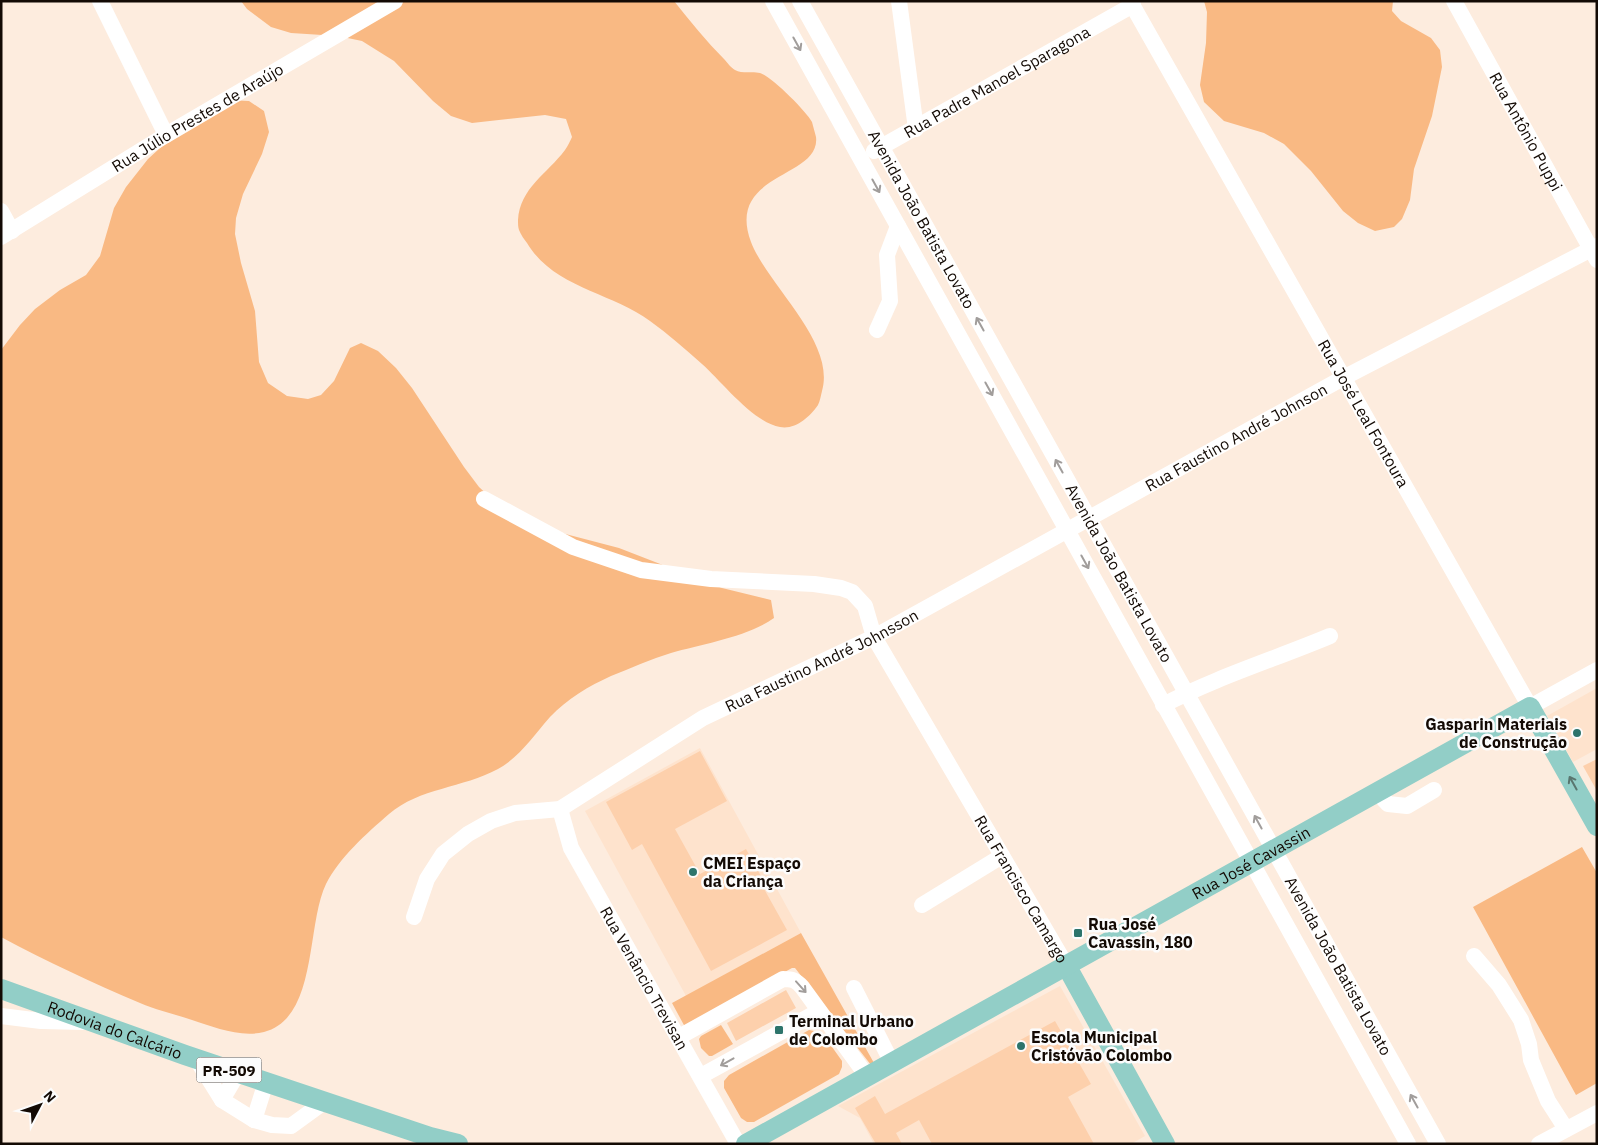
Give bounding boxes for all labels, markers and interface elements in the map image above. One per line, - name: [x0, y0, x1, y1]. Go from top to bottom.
- street label: Rua Padre Manoel Sparagona: [900, 21, 1094, 142]
- one-way arrow: [793, 36, 802, 51]
- street label: Rua Júlio Prestes de Araújo: [108, 59, 287, 176]
- street label: Rua Antônio Puppi: [1485, 68, 1567, 194]
- street label: Avenida João Batista Lovato: [864, 126, 980, 312]
- one-way arrow: [872, 178, 881, 193]
- one-way arrow: [975, 317, 984, 332]
- street label: Rua José Leal Fontoura: [1314, 336, 1414, 491]
- street label: Rua Faustino André Johnson: [1141, 379, 1331, 495]
- one-way arrow: [984, 382, 994, 397]
- one-way arrow: [1054, 459, 1064, 474]
- street label: Avenida João Batista Lovato: [1061, 480, 1177, 666]
- one-way arrow: [1080, 554, 1090, 569]
- street label: Rua Faustino André Johnsson: [722, 605, 922, 716]
- place label: Gasparin Materiais de Construção: [1425, 714, 1567, 752]
- marker: Gasparin Materiais de Construção: [1571, 727, 1583, 739]
- one-way arrow: [1568, 776, 1577, 791]
- street label: Rua Francisco Camargo: [970, 811, 1073, 967]
- one-way arrow: [1253, 814, 1263, 829]
- street label: Rua José Cavassin: [1188, 822, 1314, 904]
- place label: CMEI Espaço da Criança: [703, 853, 801, 891]
- marker: CMEI Espaço da Criança: [687, 866, 699, 878]
- street label: Avenida João Batista Lovato: [1281, 873, 1396, 1059]
- street label: Rua Venâncio Trevisan: [596, 903, 693, 1053]
- place label: Rua José Cavassin, 180: [1088, 914, 1193, 952]
- marker: Rua José Cavassin, 180: [1072, 927, 1084, 939]
- one-way arrow: [795, 980, 807, 993]
- street label: Rodovia do Calcário: [45, 997, 185, 1063]
- place label: Terminal Urbano de Colombo: [789, 1011, 914, 1049]
- marker: Terminal Urbano de Colombo: [773, 1024, 785, 1036]
- place label: Escola Municipal Cristóvão Colombo: [1031, 1027, 1172, 1065]
- marker: Escola Municipal Cristóvão Colombo: [1015, 1040, 1027, 1052]
- road number: PR-509: [196, 1058, 262, 1082]
- one-way arrow: [720, 1058, 735, 1067]
- north arrow: [15, 1080, 65, 1130]
- text: N: [40, 1087, 60, 1106]
- one-way arrow: [1409, 1094, 1419, 1109]

